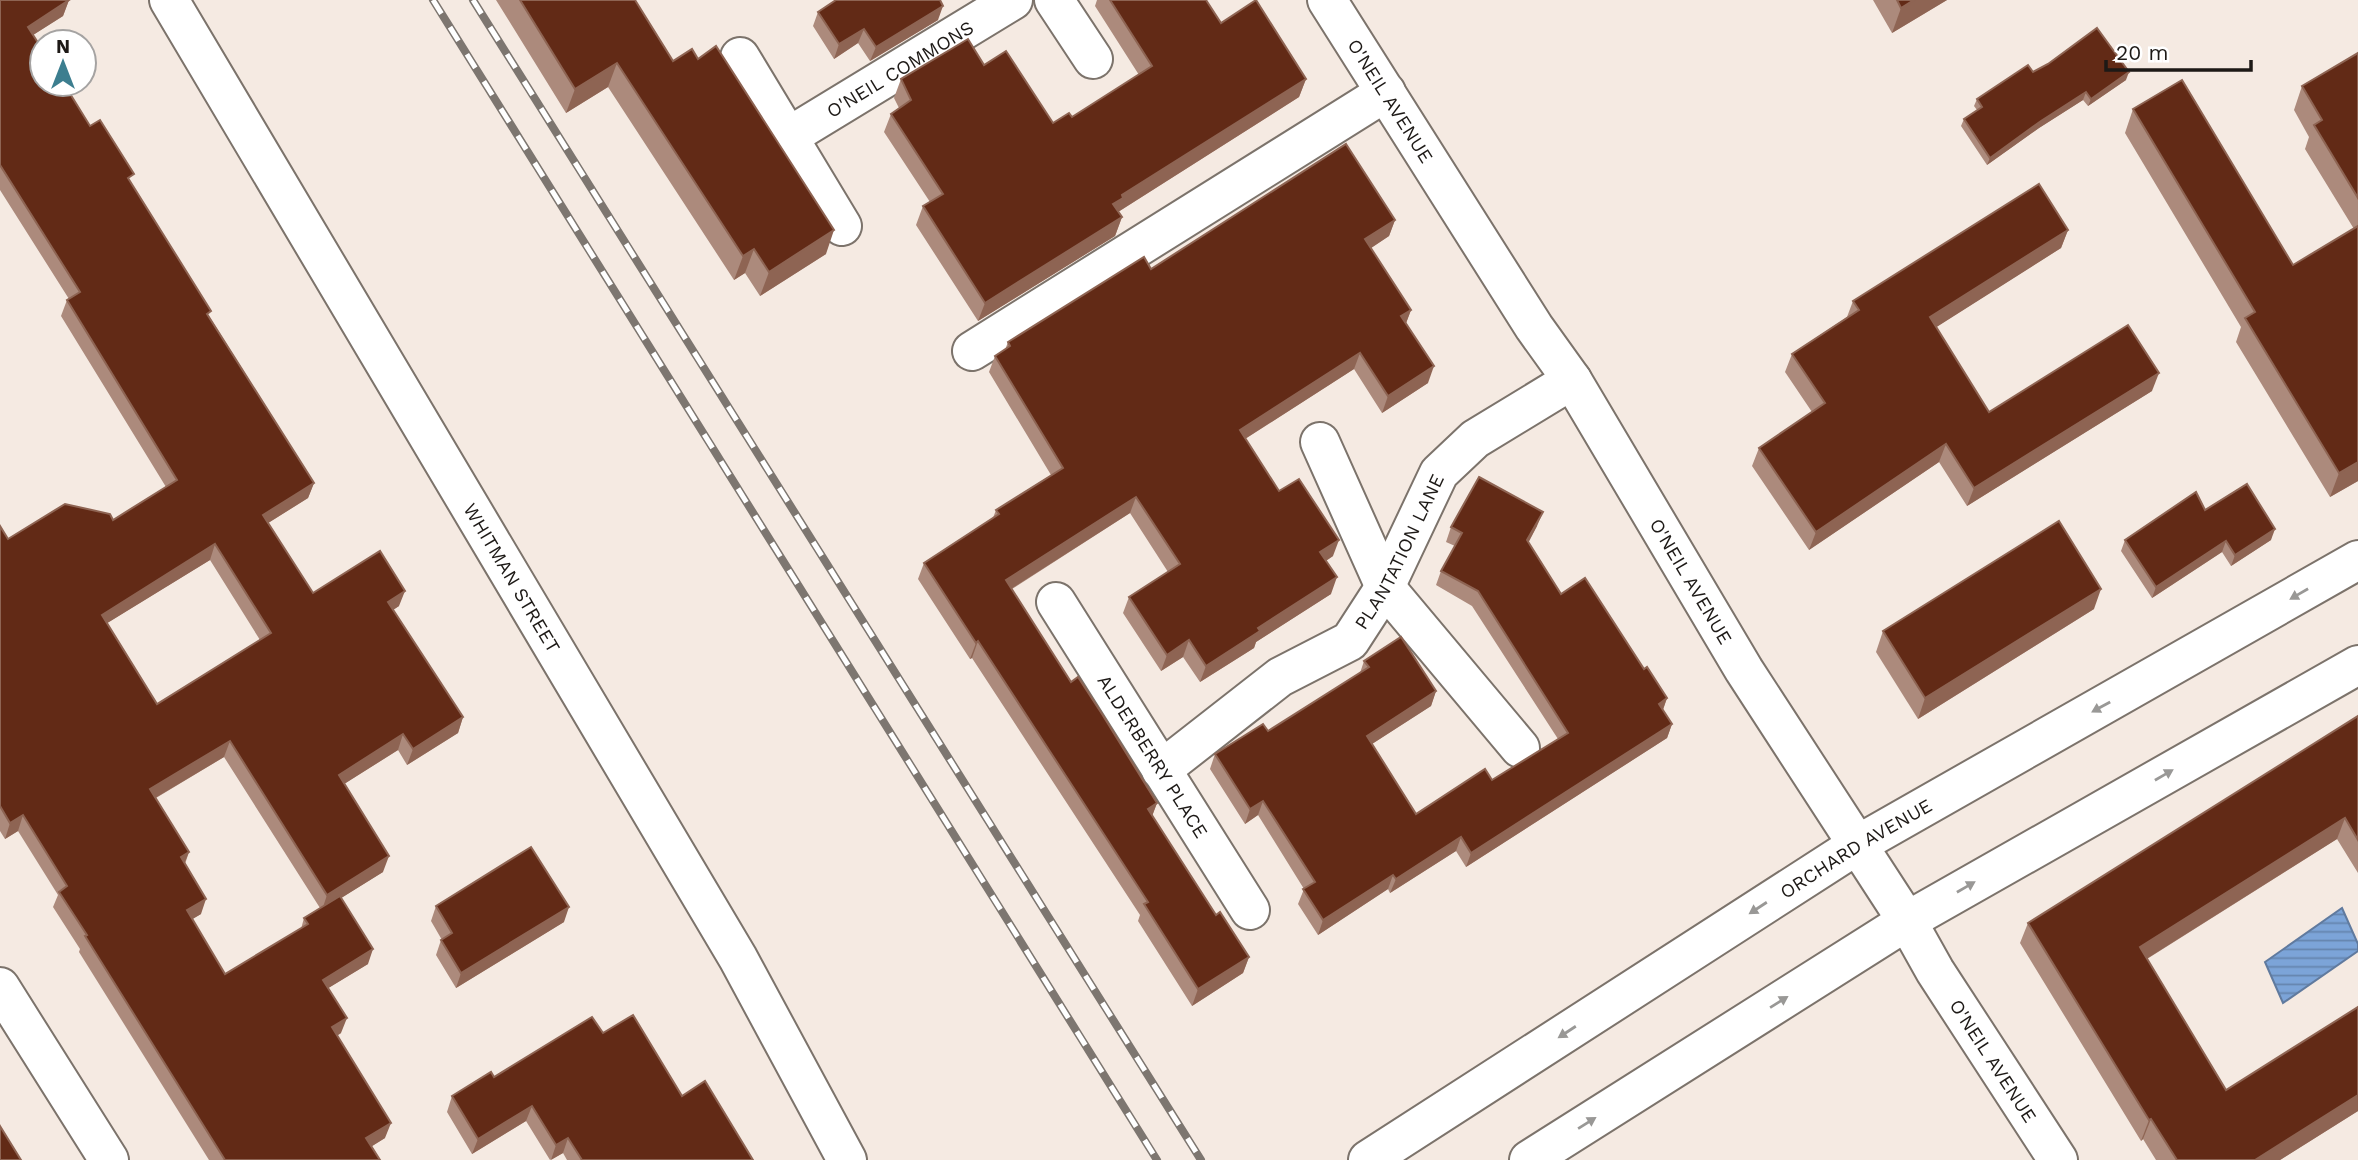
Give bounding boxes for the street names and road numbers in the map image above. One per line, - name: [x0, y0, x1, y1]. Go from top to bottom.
- street label: O'NEIL COMMONS: [822, 15, 978, 122]
- street label: O'NEIL AVENUE: [1343, 34, 1438, 167]
- street label: PLANTATION LANE: [1349, 470, 1448, 634]
- street label: WHITMAN STREET: [459, 499, 565, 657]
- street label: O'NEIL AVENUE: [1645, 514, 1737, 648]
- street label: ALDERBERRY PLACE: [1093, 670, 1213, 842]
- street label: ORCHARD AVENUE: [1775, 793, 1936, 903]
- street label: O'NEIL AVENUE: [1945, 995, 2042, 1127]

